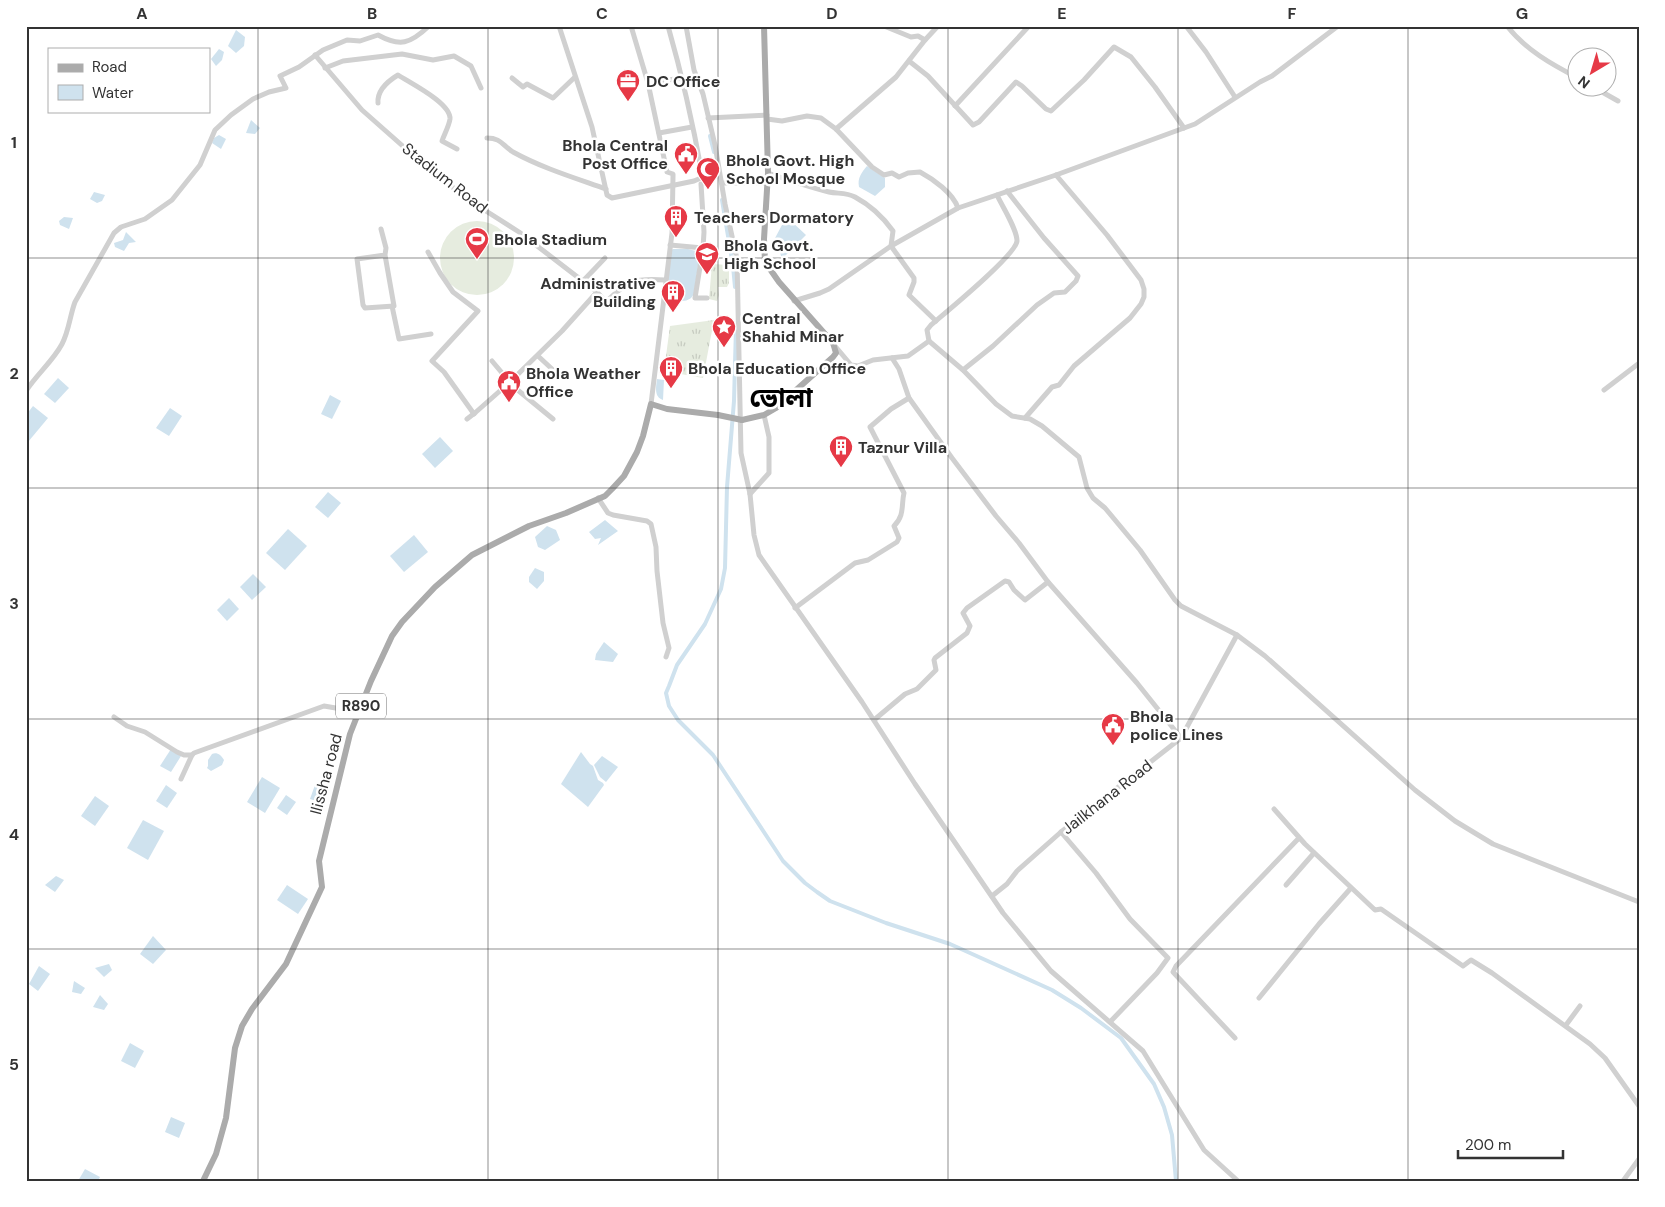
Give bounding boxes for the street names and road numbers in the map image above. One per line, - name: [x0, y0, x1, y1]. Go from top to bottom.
- street label: Stadium Road: [398, 138, 492, 218]
- road number: R890: [336, 694, 386, 718]
- street label: Ilissha road: [305, 731, 347, 817]
- street label: Jailkhana Road: [1057, 755, 1157, 839]

